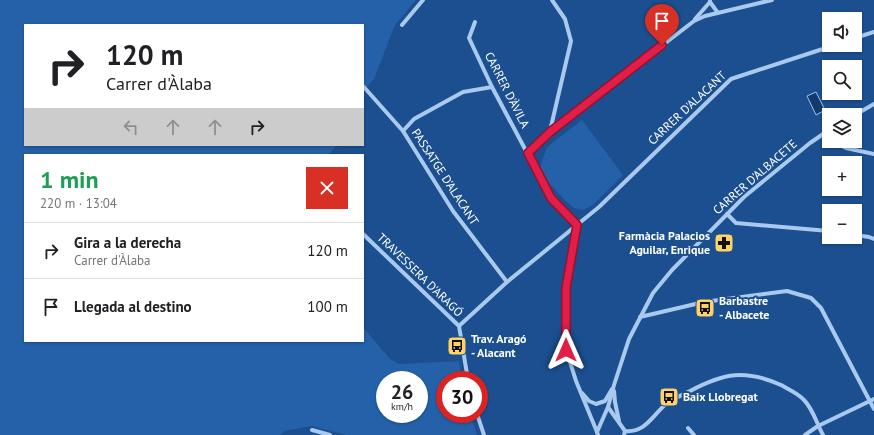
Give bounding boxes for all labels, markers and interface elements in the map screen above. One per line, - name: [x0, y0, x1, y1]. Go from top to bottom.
- pin: [645, 4, 679, 45]
- icon: arrive: [651, 10, 673, 32]
- map controls: [822, 12, 862, 244]
- button: sound: [822, 12, 862, 52]
- text: 120 m: [106, 36, 183, 73]
- icon: right: [40, 40, 92, 92]
- street label: CARRER D'ÀVILA: [482, 49, 533, 130]
- button: search: [822, 60, 862, 100]
- street label: CARRER D'ALACANT: [644, 67, 729, 148]
- text: Carrer d'Àlaba: [106, 72, 212, 95]
- button: layers: [822, 108, 862, 148]
- icon: left: [120, 116, 142, 138]
- icon: ahead: [162, 116, 184, 138]
- icon: ahead: [204, 116, 226, 138]
- icon: right: [246, 116, 268, 138]
- street label: PASSATGE D'ALACANT: [409, 126, 482, 228]
- street label: CARRER D'ALBACETE: [710, 136, 800, 217]
- button: +: [822, 156, 862, 196]
- text: 1 min: [40, 164, 99, 195]
- button: close: [306, 167, 348, 209]
- text: 220 m · 13:04: [40, 195, 117, 212]
- button: −: [822, 204, 862, 244]
- place label: Farmàcia Palacios Aguilar, Enrique: [619, 228, 710, 257]
- street label: TRAVESSERA D'ARAGÓ: [374, 230, 466, 319]
- pharmacy icon: Farmàcia Palacios Aguilar, Enrique: [713, 232, 735, 254]
- text: Gira a la derecha: [74, 233, 181, 252]
- icon: right: [40, 240, 62, 262]
- text: 120 m: [307, 241, 348, 260]
- text: Carrer d'Àlaba: [74, 252, 151, 269]
- place label: Barbastre - Albacete: [719, 293, 769, 322]
- icon: arrive: [40, 296, 62, 318]
- text: Llegada al destino: [74, 297, 192, 316]
- text: 100 m: [307, 297, 348, 316]
- bus stop icon: Barbastre - Albacete: [694, 297, 716, 319]
- position arrow: [545, 329, 587, 371]
- place label: Trav. Aragó - Alacant: [471, 331, 527, 360]
- bus stop icon: Trav. Aragó - Alacant: [446, 335, 468, 357]
- speed limit sign: 30: [436, 371, 488, 423]
- text: 26: [391, 379, 413, 405]
- bus stop icon: Baix Llobregat: [658, 386, 680, 408]
- place label: Baix Llobregat: [683, 389, 758, 404]
- text: km/h: [391, 400, 413, 413]

